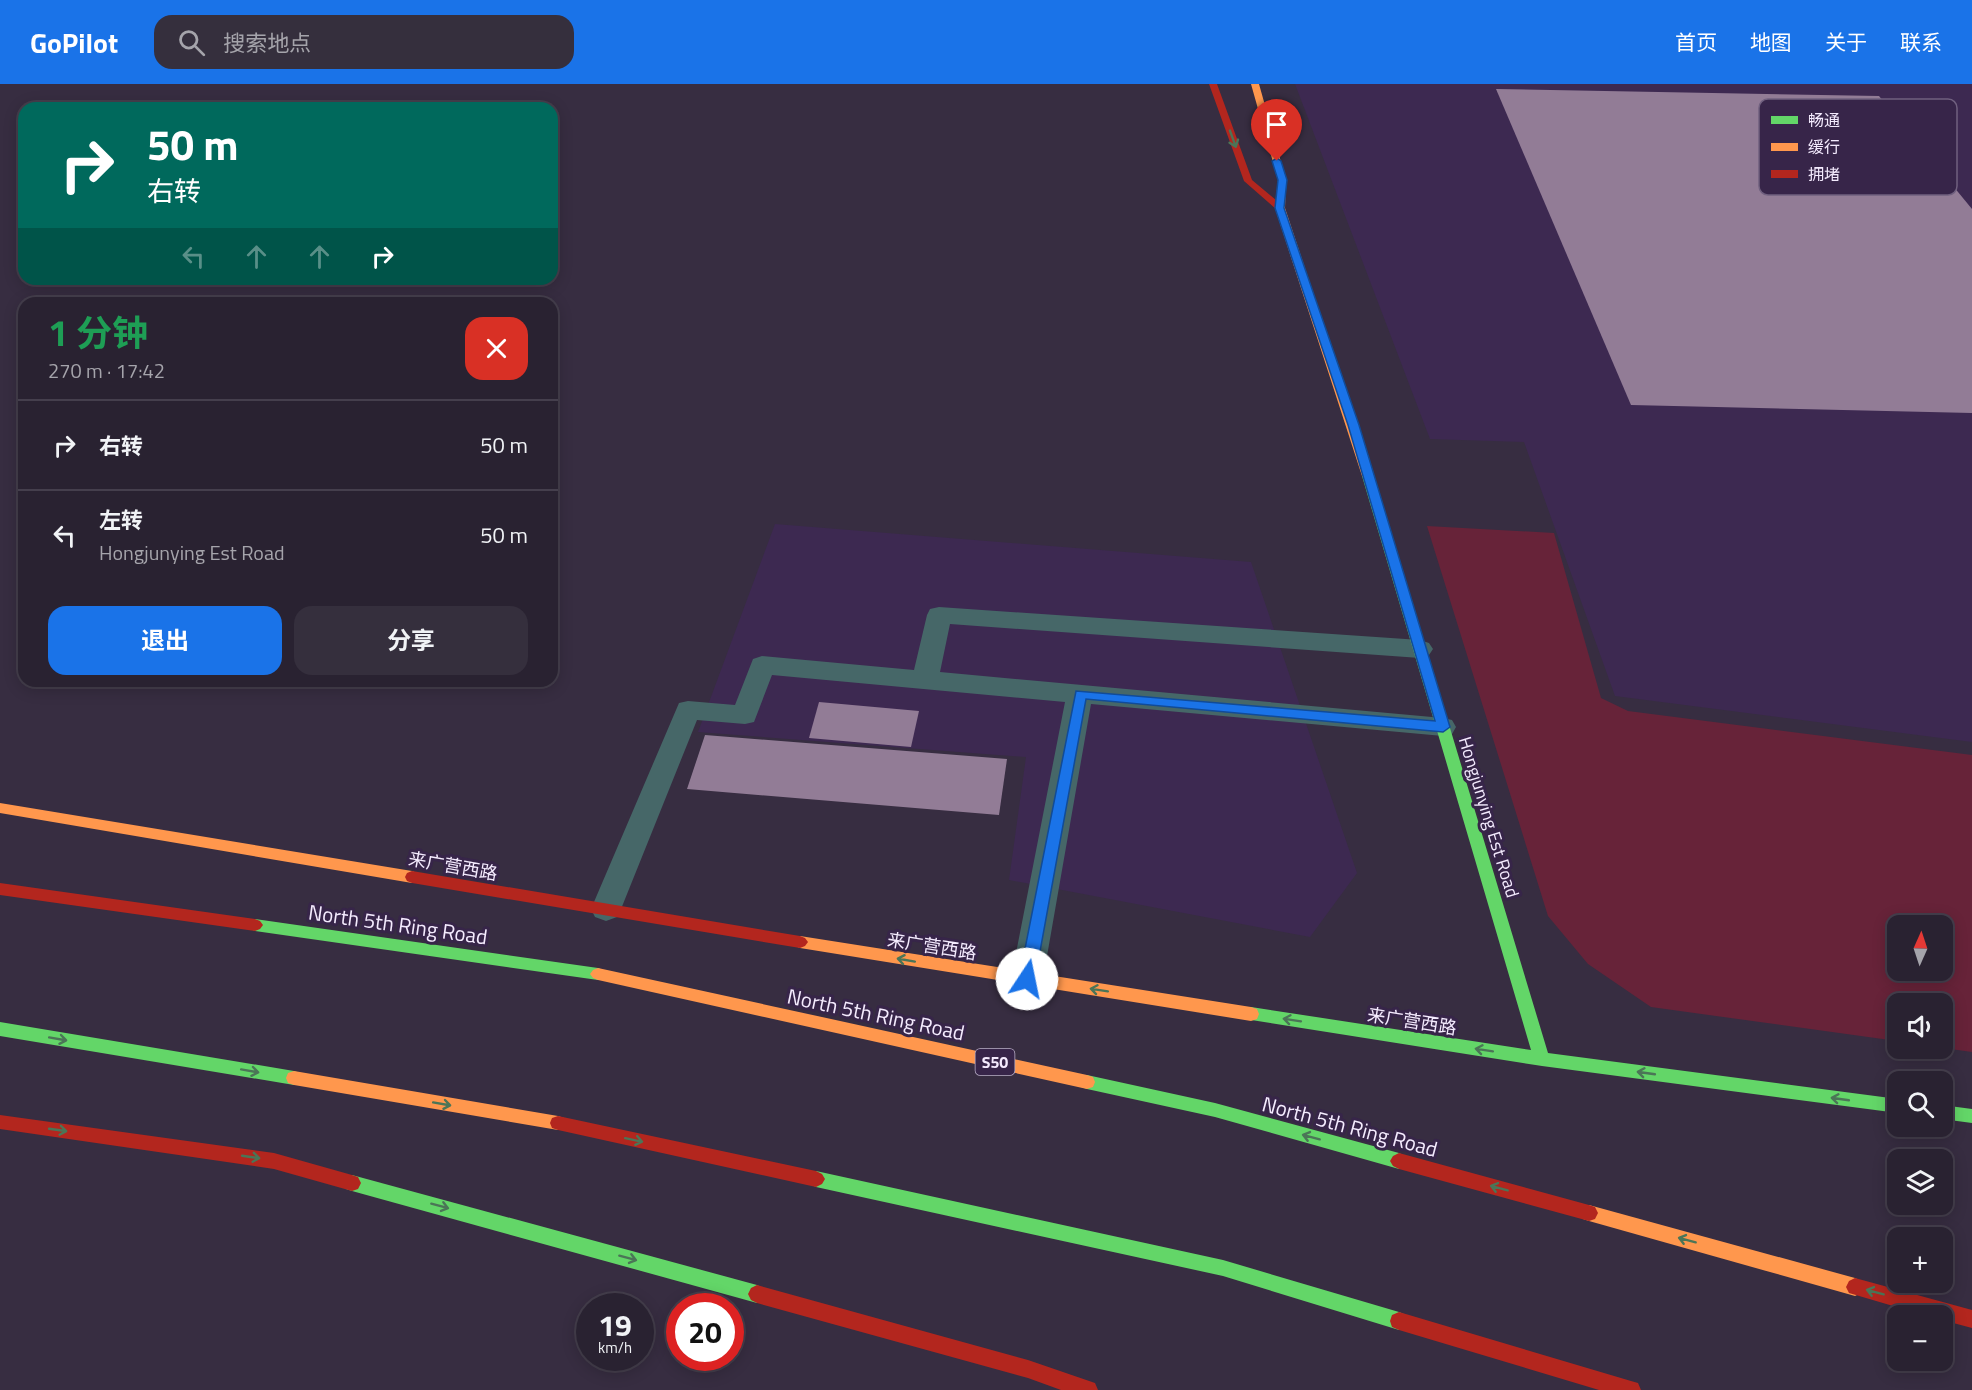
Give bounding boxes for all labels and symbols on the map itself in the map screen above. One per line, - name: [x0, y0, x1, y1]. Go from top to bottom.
- pin: [1251, 99, 1302, 161]
- legend: [1759, 99, 1957, 195]
- text: 畅通: [1808, 108, 1840, 132]
- one-way arrow: [1228, 129, 1239, 148]
- text: 缓行: [1808, 135, 1840, 159]
- text: 拥堵: [1808, 162, 1840, 186]
- street label: Hongjunying Est Road: [1452, 733, 1526, 901]
- street label: 来广营西路: [406, 845, 500, 887]
- street label: North 5th Ring Road: [306, 896, 490, 952]
- north arrow: [1887, 915, 1953, 981]
- street label: 来广营西路: [885, 926, 979, 966]
- position arrow: [995, 947, 1059, 1011]
- one-way arrow: [897, 954, 917, 965]
- street label: North 5th Ring Road: [784, 980, 968, 1048]
- one-way arrow: [1089, 985, 1109, 996]
- street label: 来广营西路: [1365, 1001, 1459, 1041]
- one-way arrow: [1282, 1015, 1302, 1026]
- one-way arrow: [47, 1034, 67, 1045]
- one-way arrow: [1475, 1044, 1495, 1055]
- road number: S50: [976, 1049, 1014, 1075]
- one-way arrow: [240, 1066, 259, 1077]
- one-way arrow: [1637, 1067, 1657, 1078]
- street label: North 5th Ring Road: [1259, 1087, 1441, 1165]
- one-way arrow: [1830, 1093, 1850, 1104]
- one-way arrow: [432, 1099, 452, 1110]
- one-way arrow: [48, 1125, 67, 1136]
- one-way arrow: [1302, 1130, 1321, 1142]
- one-way arrow: [624, 1135, 643, 1146]
- one-way arrow: [241, 1152, 260, 1163]
- one-way arrow: [1490, 1182, 1509, 1194]
- one-way arrow: [430, 1201, 449, 1213]
- one-way arrow: [1678, 1234, 1697, 1246]
- one-way arrow: [618, 1253, 637, 1265]
- one-way arrow: [1866, 1286, 1885, 1297]
- speed limit sign: 20: [666, 1293, 744, 1371]

